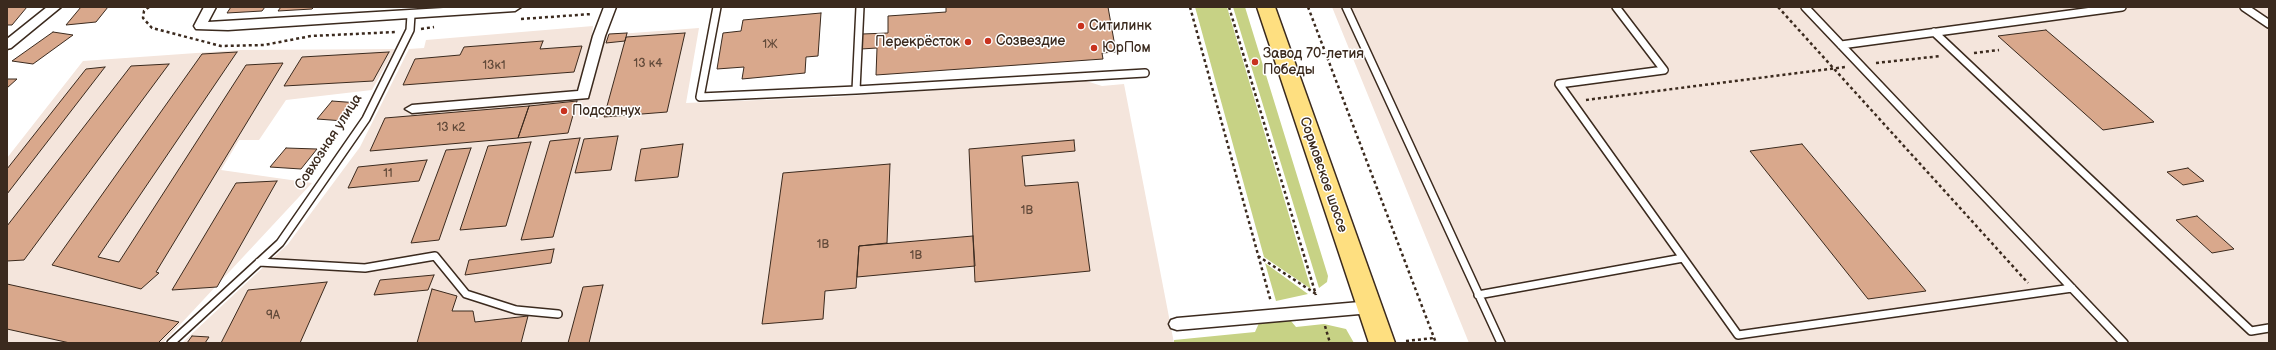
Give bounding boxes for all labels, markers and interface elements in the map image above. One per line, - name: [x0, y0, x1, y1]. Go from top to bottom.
- place label: Ситилинк: [1089, 18, 1152, 34]
- marker: Ситилинк: [1076, 21, 1086, 31]
- place label: Созвездие: [996, 33, 1065, 49]
- place label: Перекрёсток: [875, 34, 960, 50]
- marker: Созвездие: [983, 36, 993, 46]
- marker: Перекрёсток: [963, 37, 973, 47]
- house number: 1Ж: [762, 38, 778, 52]
- place label: ЮрПом: [1102, 40, 1151, 56]
- marker: ЮрПом: [1089, 43, 1099, 53]
- place label: Завод 70-летия Победы: [1263, 46, 1364, 78]
- house number: 13 к4: [634, 57, 662, 71]
- marker: Завод 70-летия Победы: [1250, 57, 1260, 67]
- house number: 13к1: [482, 59, 506, 73]
- street label: Совхозная улица: [292, 91, 366, 193]
- place label: Подсолнух: [572, 103, 641, 119]
- marker: Подсолнух: [559, 106, 569, 116]
- street label: Сормовское шоссе: [1295, 115, 1351, 235]
- house number: 13 к2: [437, 121, 465, 135]
- house number: 11: [383, 167, 393, 181]
- house number: 1В: [1021, 204, 1033, 218]
- house number: 1В: [817, 238, 829, 252]
- house number: 1В: [910, 249, 922, 263]
- house number: 9А: [266, 309, 280, 323]

